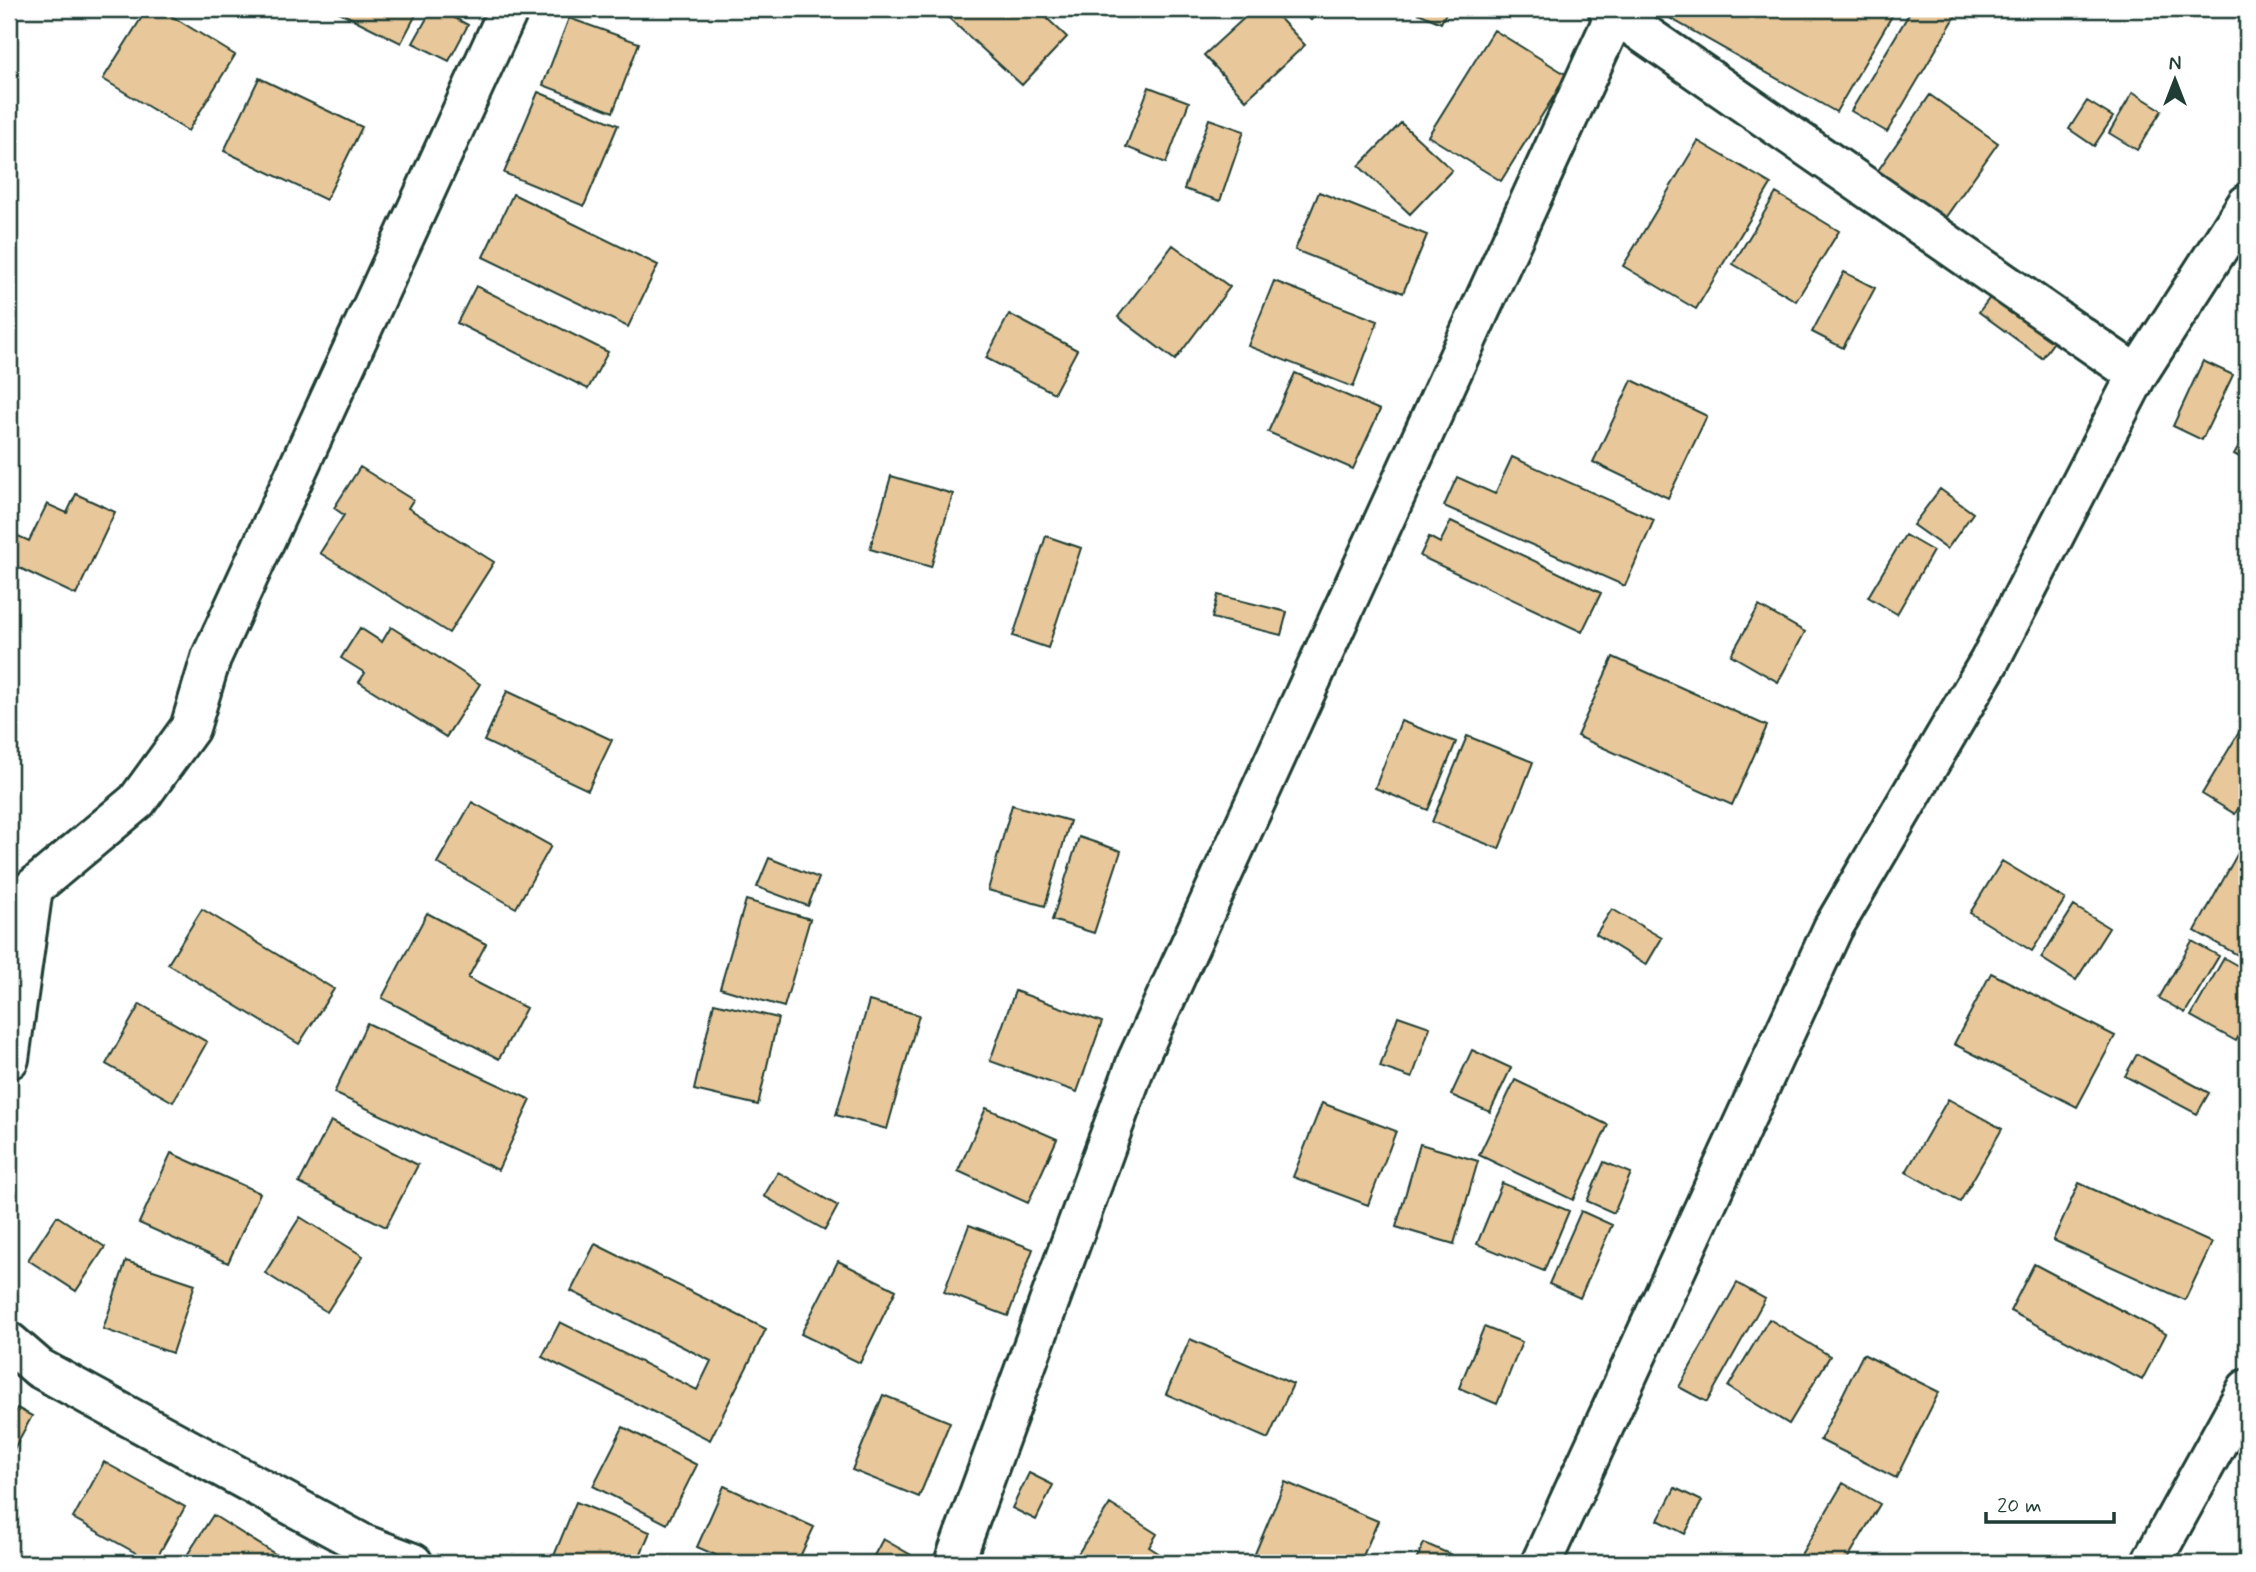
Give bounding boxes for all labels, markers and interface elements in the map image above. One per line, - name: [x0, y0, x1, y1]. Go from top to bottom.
- north arrow: [2140, 46, 2210, 116]
- text: N: [2169, 52, 2181, 77]
- scale bar: [1986, 1481, 2114, 1525]
- text: 20 m: [1997, 1492, 2042, 1520]

